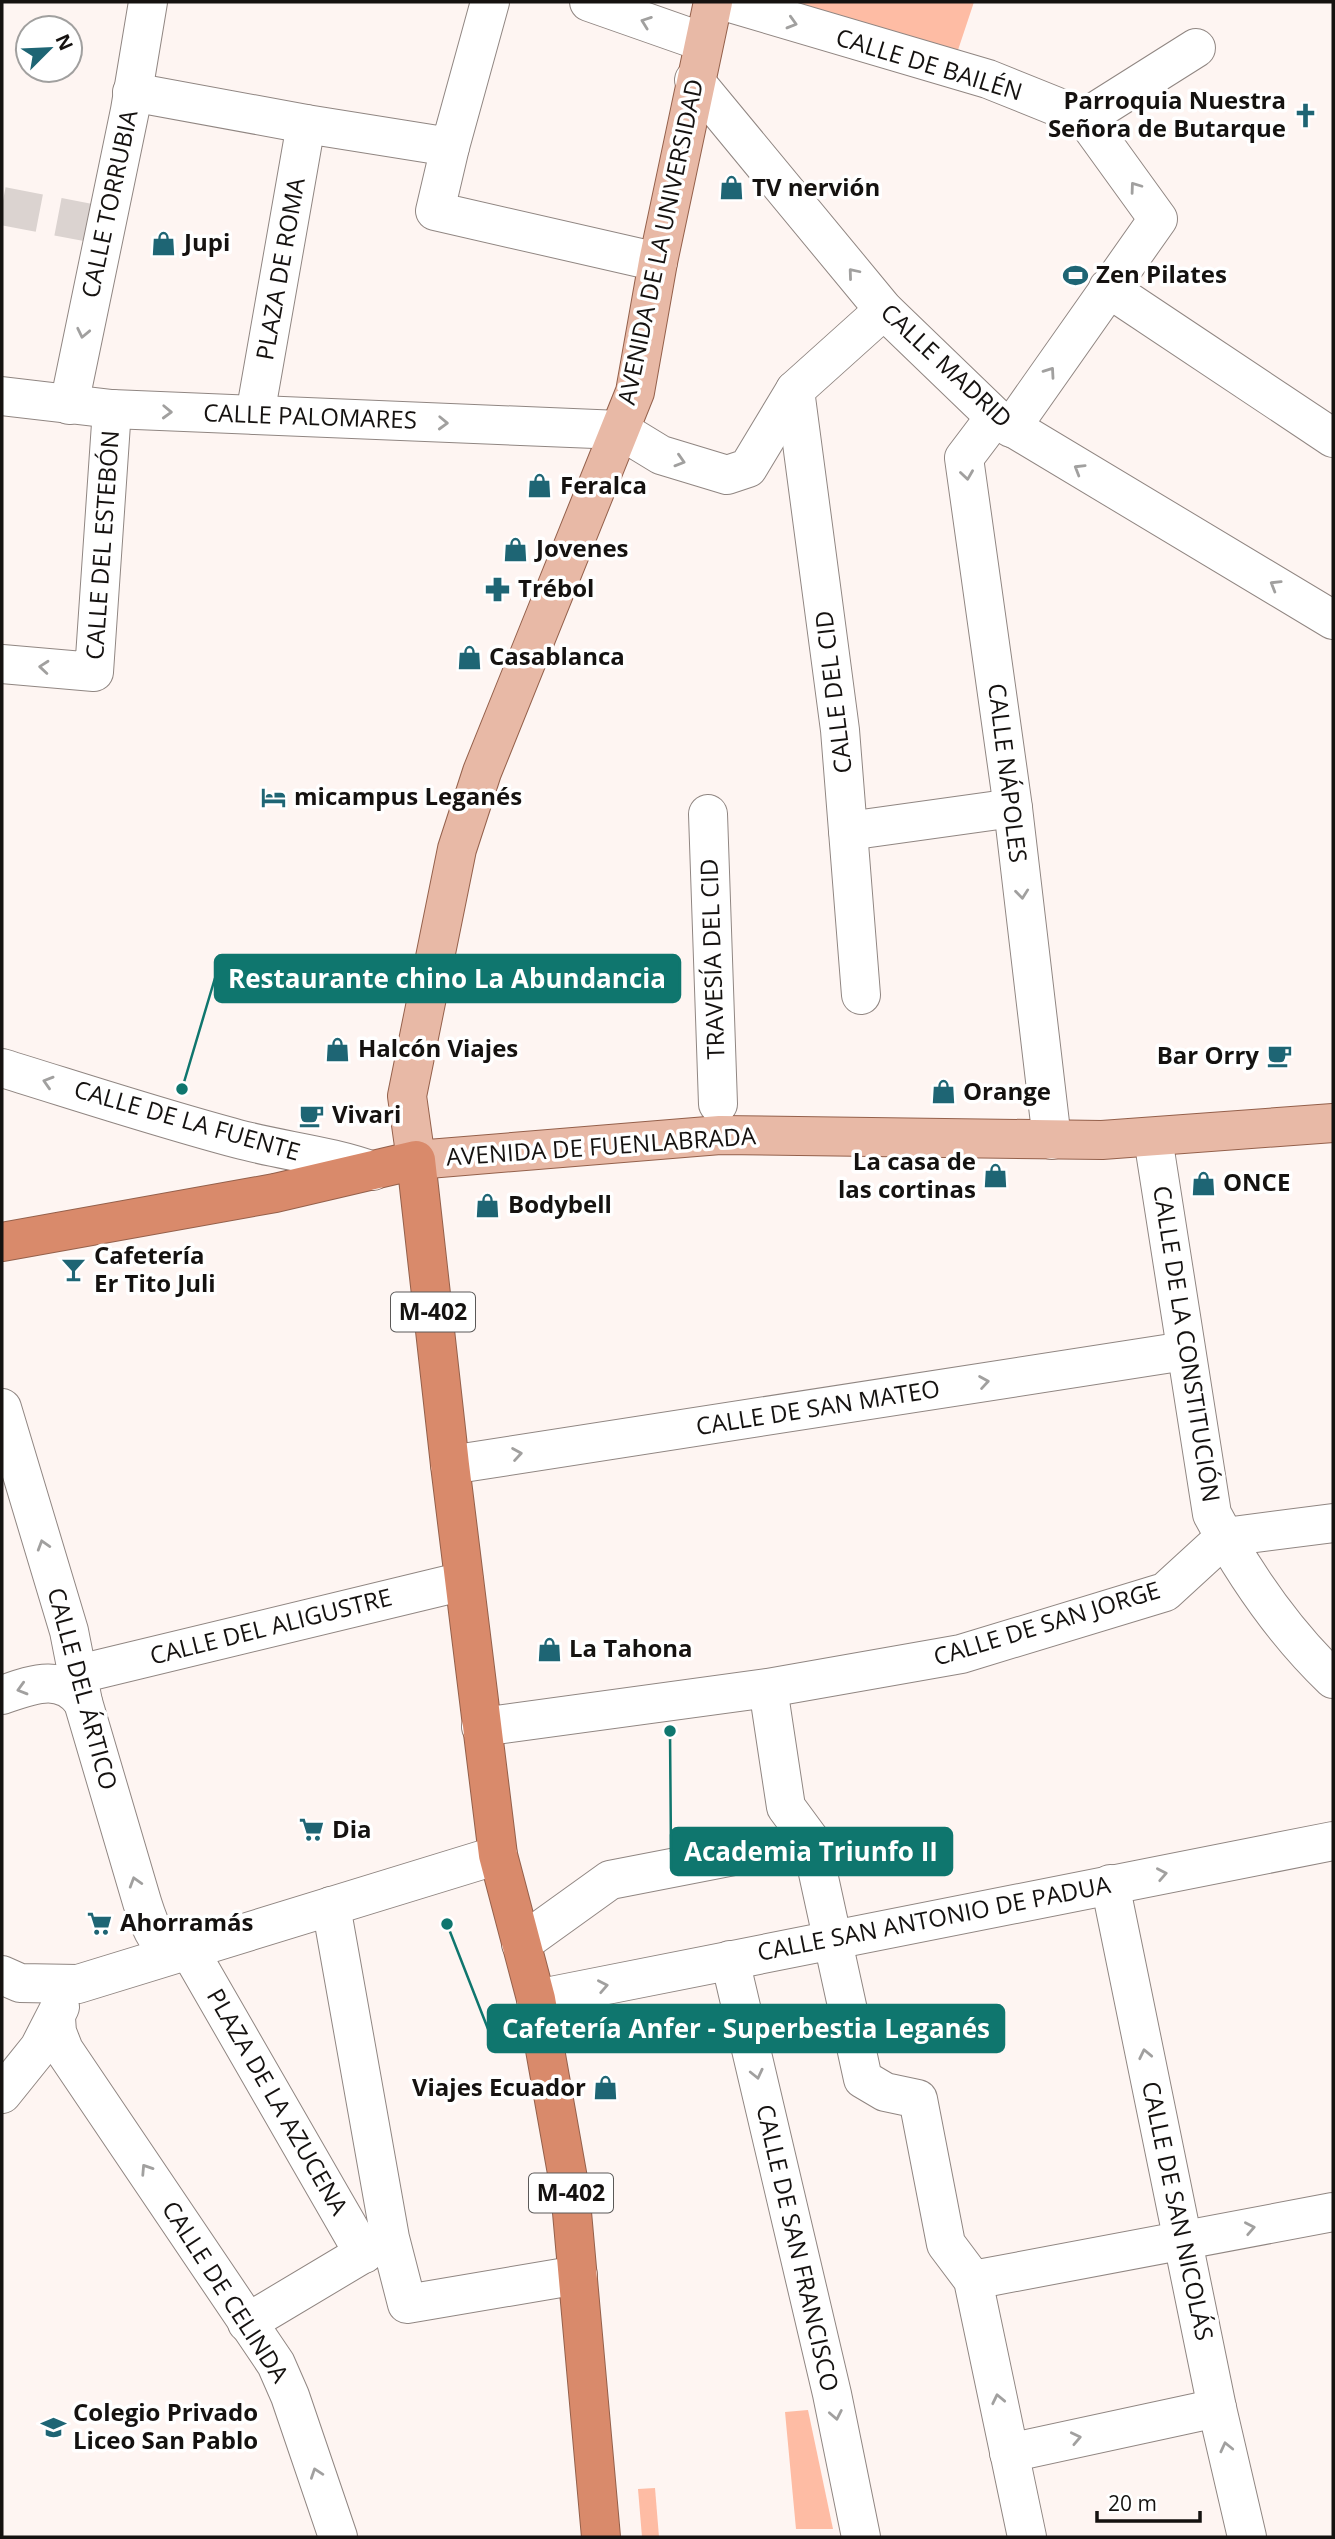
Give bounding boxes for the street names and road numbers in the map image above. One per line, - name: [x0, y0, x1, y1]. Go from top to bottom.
- street label: CALLE DE BAILÉN: [832, 20, 1027, 108]
- street label: AVENIDA DE LA UNIVERSIDAD: [609, 76, 710, 407]
- street label: CALLE TORRUBIA: [73, 106, 145, 301]
- street label: PLAZA DE ROMA: [247, 174, 312, 362]
- street label: CALLE MADRID: [874, 296, 1020, 434]
- street label: CALLE PALOMARES: [203, 395, 417, 436]
- street label: CALLE DEL ESTEBÓN: [77, 429, 126, 661]
- street label: CALLE DEL CID: [806, 609, 859, 775]
- street label: CALLE NÁPOLES: [981, 681, 1036, 864]
- street label: TRAVESÍA DEL CID: [692, 858, 731, 1060]
- street label: CALLE DE LA FUENTE: [71, 1071, 304, 1168]
- street label: AVENIDA DE FUENLABRADA: [445, 1118, 758, 1173]
- street label: CALLE DE LA CONSTITUCIÓN: [1146, 1183, 1229, 1504]
- road number: M-402: [391, 1292, 475, 1331]
- street label: CALLE DE SAN MATEO: [693, 1371, 942, 1442]
- street label: CALLE DE SAN JORGE: [929, 1572, 1164, 1673]
- street label: CALLE DEL ALIGUSTRE: [146, 1579, 395, 1672]
- street label: CALLE DEL ÁRTICO: [41, 1584, 126, 1793]
- street label: CALLE SAN ANTONIO DE PADUA: [754, 1867, 1114, 1968]
- street label: PLAZA DE LA AZUCENA: [200, 1982, 357, 2221]
- street label: CALLE DE SAN NICOLÁS: [1135, 2078, 1222, 2343]
- street label: CALLE DE SAN FRANCISCO: [749, 2101, 848, 2394]
- road number: M-402: [529, 2174, 613, 2212]
- street label: CALLE DE CELINDA: [155, 2194, 298, 2389]

